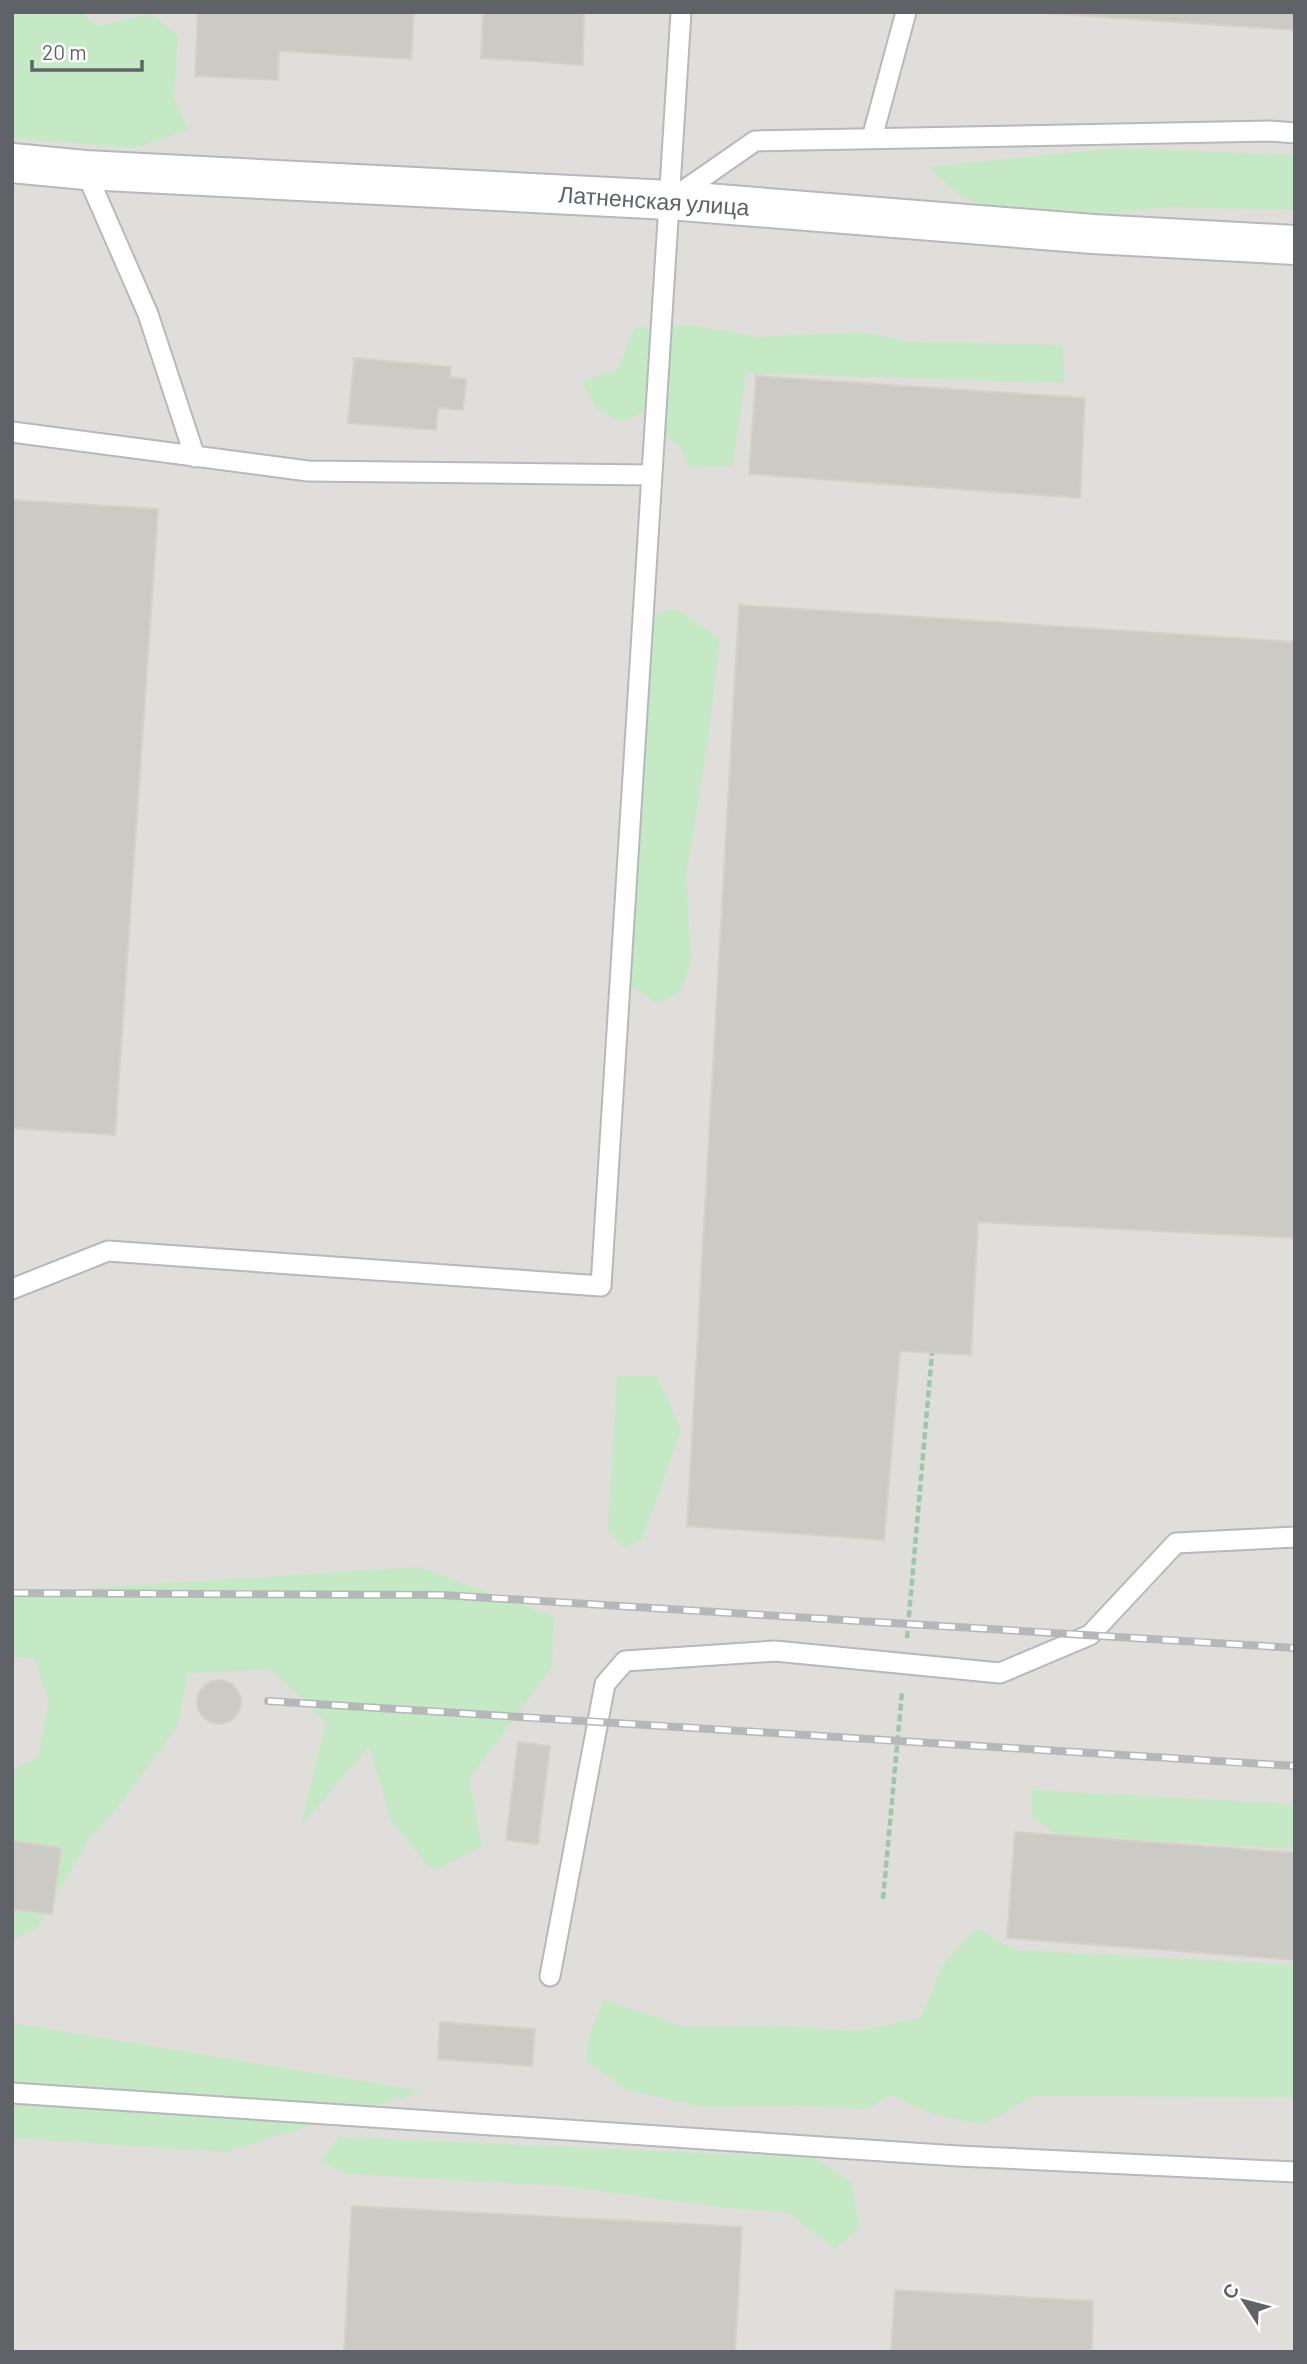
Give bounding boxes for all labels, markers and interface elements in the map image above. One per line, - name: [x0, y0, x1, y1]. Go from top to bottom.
- scale bar: [32, 28, 142, 72]
- text: 20 m: [42, 39, 87, 64]
- street label: Латненская улица: [558, 179, 751, 221]
- north arrow: [1209, 2266, 1279, 2336]
- text: С: [1217, 2278, 1243, 2303]

